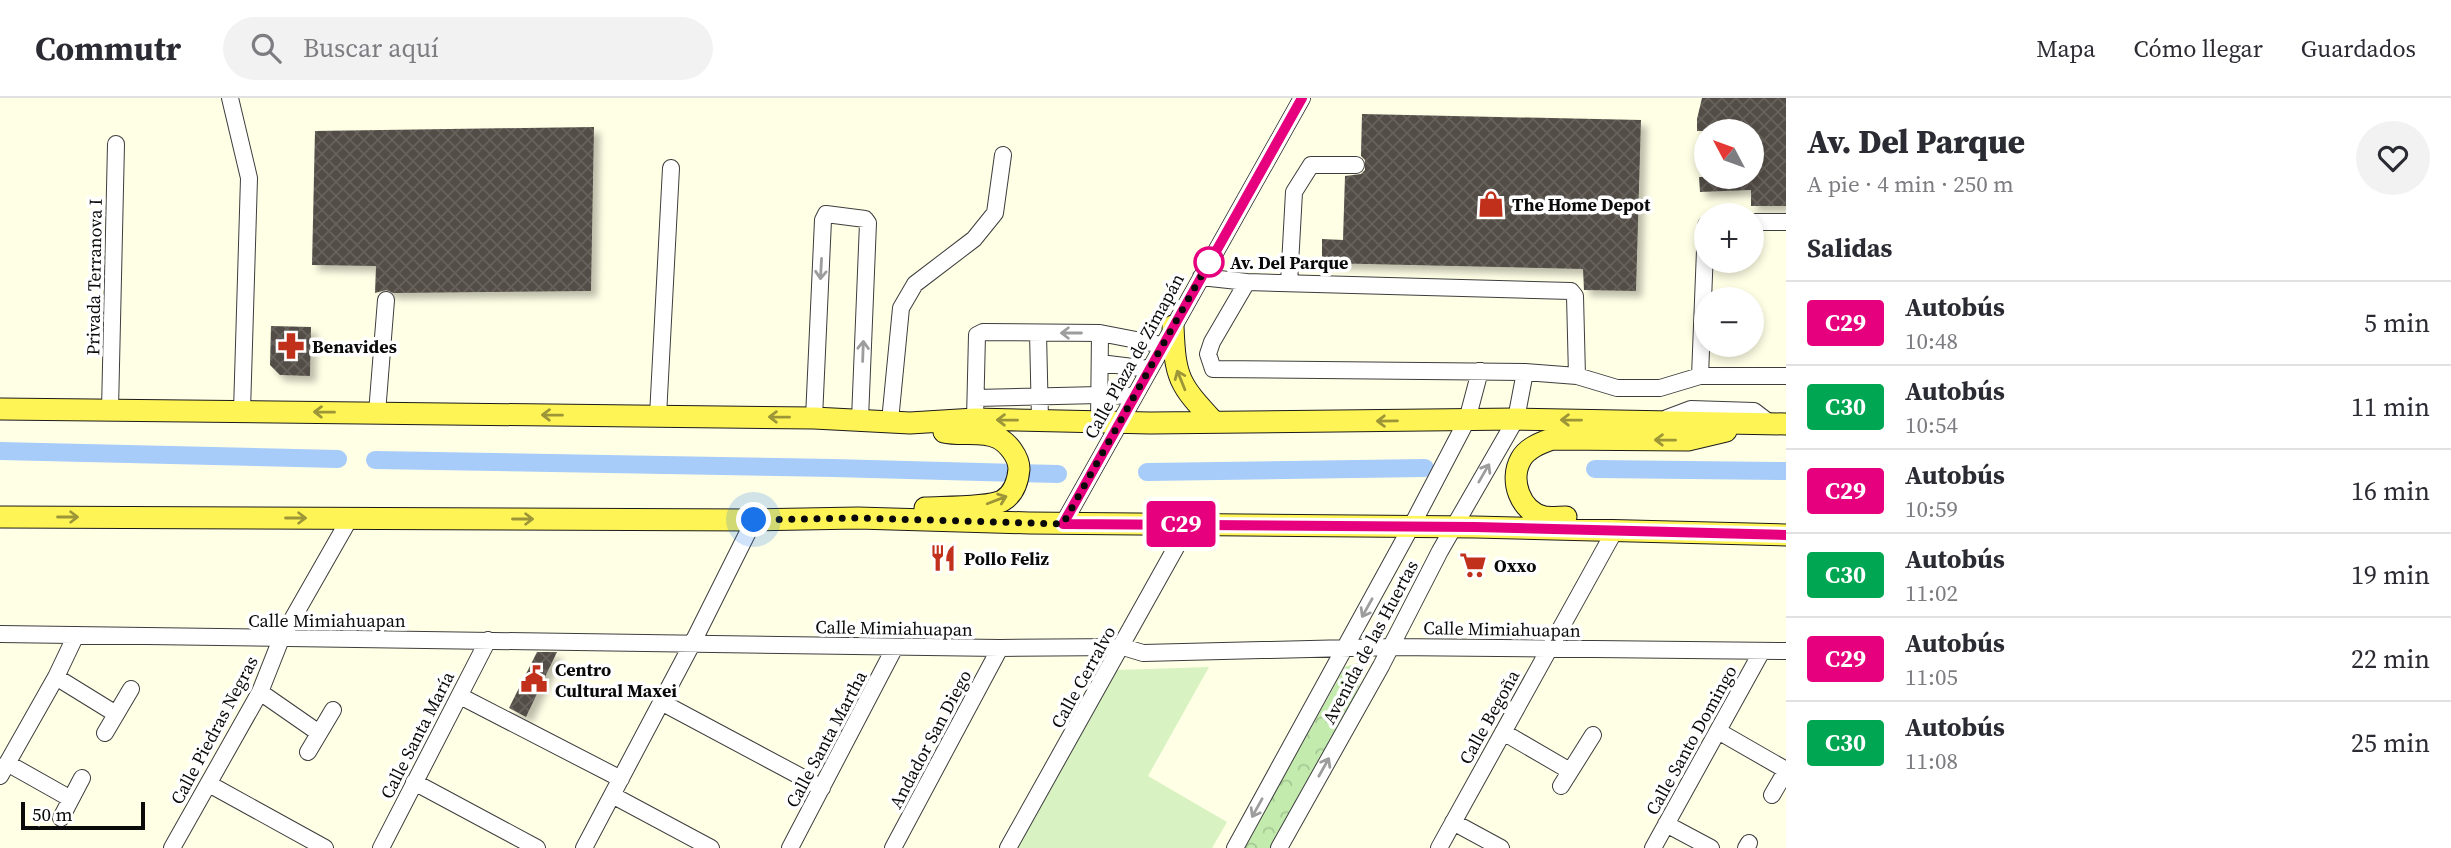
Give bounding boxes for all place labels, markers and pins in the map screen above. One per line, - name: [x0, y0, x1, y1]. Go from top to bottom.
- shop icon: The Home Depot: [1476, 189, 1506, 219]
- place label: The Home Depot: [1512, 192, 1651, 217]
- marker: Av. Del Parque: [1194, 247, 1224, 277]
- place label: Av. Del Parque: [1230, 250, 1348, 275]
- pharmacy icon: Benavides: [276, 331, 306, 361]
- place label: Benavides: [312, 334, 397, 359]
- restaurant icon: Pollo Feliz: [928, 543, 958, 573]
- place label: Pollo Feliz: [964, 546, 1049, 571]
- supermarket icon: Oxxo: [1458, 550, 1488, 580]
- place label: Oxxo: [1494, 553, 1536, 578]
- place label: Centro Cultural Maxei: [555, 657, 677, 703]
- public building icon: Centro Cultural Maxei: [519, 664, 549, 694]

